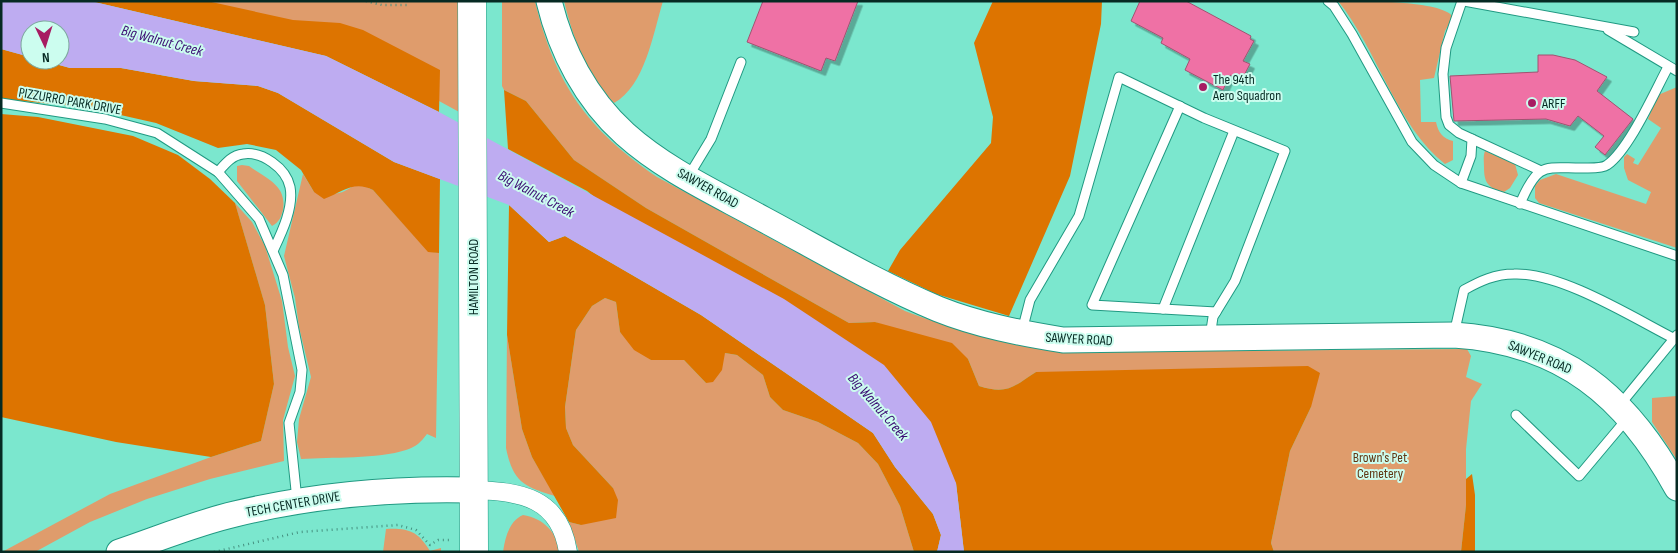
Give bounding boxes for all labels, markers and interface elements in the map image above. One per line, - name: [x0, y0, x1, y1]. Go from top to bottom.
- north arrow: [20, 20, 70, 70]
- water label: Big Walnut Creek: [119, 21, 205, 61]
- text: N: [42, 49, 50, 66]
- place label: The 94th Aero Squadron: [1212, 71, 1281, 104]
- marker: The 94th Aero Squadron: [1197, 81, 1209, 93]
- street label: PIZZURRO PARK DRIVE: [17, 84, 123, 118]
- place label: ARFF: [1541, 95, 1566, 112]
- marker: ARFF: [1526, 97, 1538, 109]
- street label: SAWYER ROAD: [674, 164, 742, 212]
- water label: Big Walnut Creek: [495, 166, 578, 222]
- street label: HAMILTON ROAD: [465, 239, 482, 315]
- street label: SAWYER ROAD: [1045, 329, 1113, 349]
- street label: SAWYER ROAD: [1506, 337, 1574, 378]
- water label: Big Walnut Creek: [843, 369, 913, 445]
- park label: Brown's Pet Cemetery: [1353, 449, 1407, 482]
- street label: TECH CENTER DRIVE: [244, 487, 342, 521]

